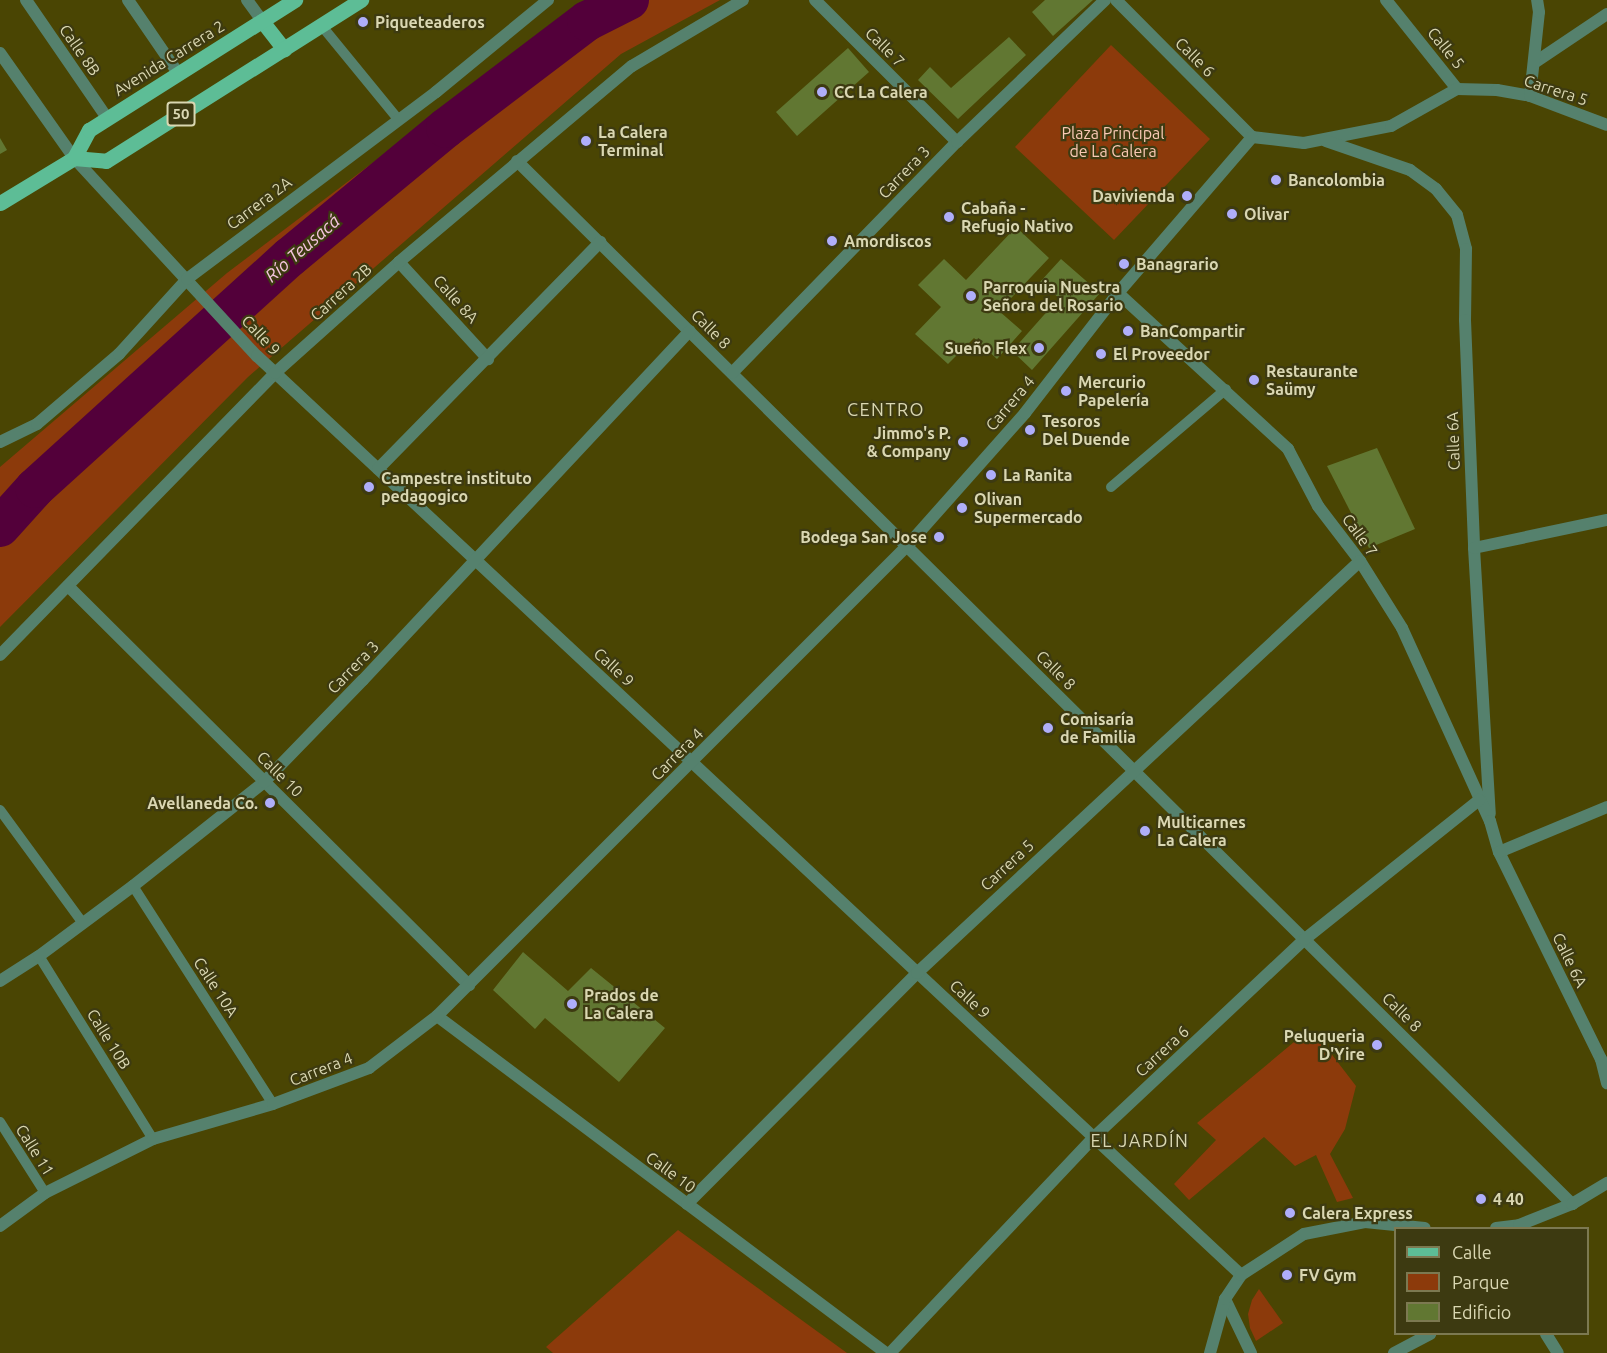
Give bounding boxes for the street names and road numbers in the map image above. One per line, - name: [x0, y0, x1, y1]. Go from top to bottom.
- street label: Avenida Carrera 2: [110, 16, 228, 100]
- street label: Calle 8B: [55, 21, 105, 79]
- street label: Calle 7: [861, 23, 909, 71]
- street label: Calle 5: [1423, 23, 1469, 73]
- street label: Calle 6: [1171, 33, 1219, 81]
- street label: Carrera 5: [1522, 71, 1590, 109]
- road number: 50: [166, 102, 196, 126]
- street label: Carrera 3: [874, 142, 934, 202]
- street label: Carrera 2A: [223, 172, 295, 234]
- street label: Carrera 2B: [306, 259, 376, 325]
- street label: Calle 8A: [429, 271, 483, 327]
- street label: Calle 8: [687, 305, 735, 353]
- street label: Calle 9: [238, 311, 284, 359]
- street label: Carrera 4: [981, 372, 1039, 434]
- street label: Calle 6A: [1442, 412, 1464, 470]
- street label: Calle 7: [1338, 510, 1382, 560]
- street label: Carrera 3: [323, 637, 383, 697]
- street label: Calle 9: [590, 644, 638, 690]
- street label: Calle 8: [1032, 646, 1080, 694]
- street label: Carrera 4: [647, 724, 707, 784]
- street label: Calle 10: [253, 747, 307, 801]
- street label: Carrera 5: [976, 835, 1038, 895]
- street label: Calle 6A: [1549, 930, 1591, 990]
- street label: Calle 10A: [190, 954, 242, 1020]
- street label: Calle 9: [946, 976, 994, 1022]
- street label: Calle 8: [1378, 988, 1426, 1036]
- street label: Calle 10B: [83, 1005, 135, 1073]
- street label: Carrera 6: [1131, 1021, 1193, 1081]
- street label: Carrera 4: [287, 1048, 355, 1090]
- street label: Calle 11: [12, 1121, 58, 1179]
- street label: Calle 10: [642, 1147, 700, 1197]

